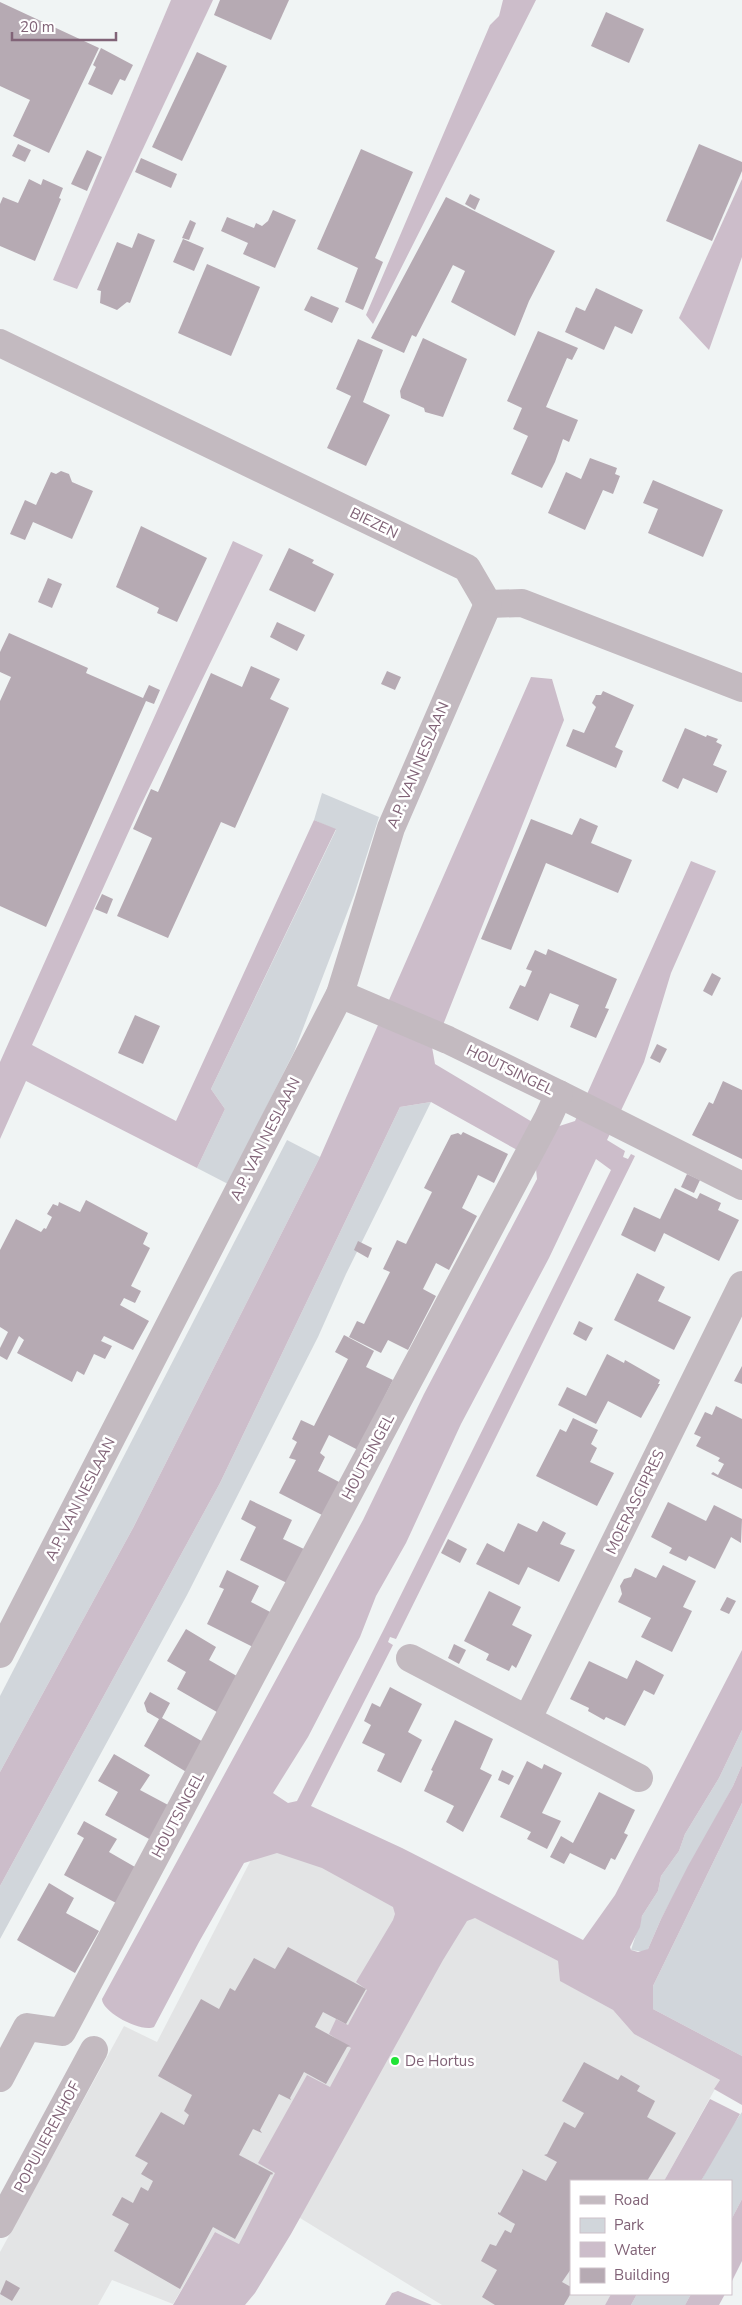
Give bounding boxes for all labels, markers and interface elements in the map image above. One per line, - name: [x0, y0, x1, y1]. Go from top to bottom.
- scale bar: [12, 10, 116, 42]
- text: 20 m: [20, 17, 55, 37]
- street label: BIEZEN: [347, 503, 401, 543]
- street label: A.P. VAN NESLAAN: [382, 699, 454, 831]
- street label: HOUTSINGEL: [463, 1040, 557, 1100]
- street label: A.P. VAN NESLAAN: [225, 1074, 305, 1204]
- street label: HOUTSINGEL: [337, 1411, 399, 1503]
- street label: A.P. VAN NESLAAN: [40, 1434, 120, 1564]
- street label: MOERASCIPRES: [601, 1446, 669, 1558]
- street label: HOUTSINGEL: [147, 1769, 209, 1861]
- place label: De Hortus: [405, 2051, 474, 2071]
- marker: De Hortus: [389, 2055, 401, 2067]
- street label: POPULIERENHOF: [9, 2078, 85, 2196]
- legend: [570, 2180, 732, 2295]
- text: Road: [614, 2190, 649, 2210]
- text: Park: [614, 2215, 644, 2235]
- text: Water: [614, 2240, 657, 2260]
- text: Building: [614, 2265, 670, 2285]

